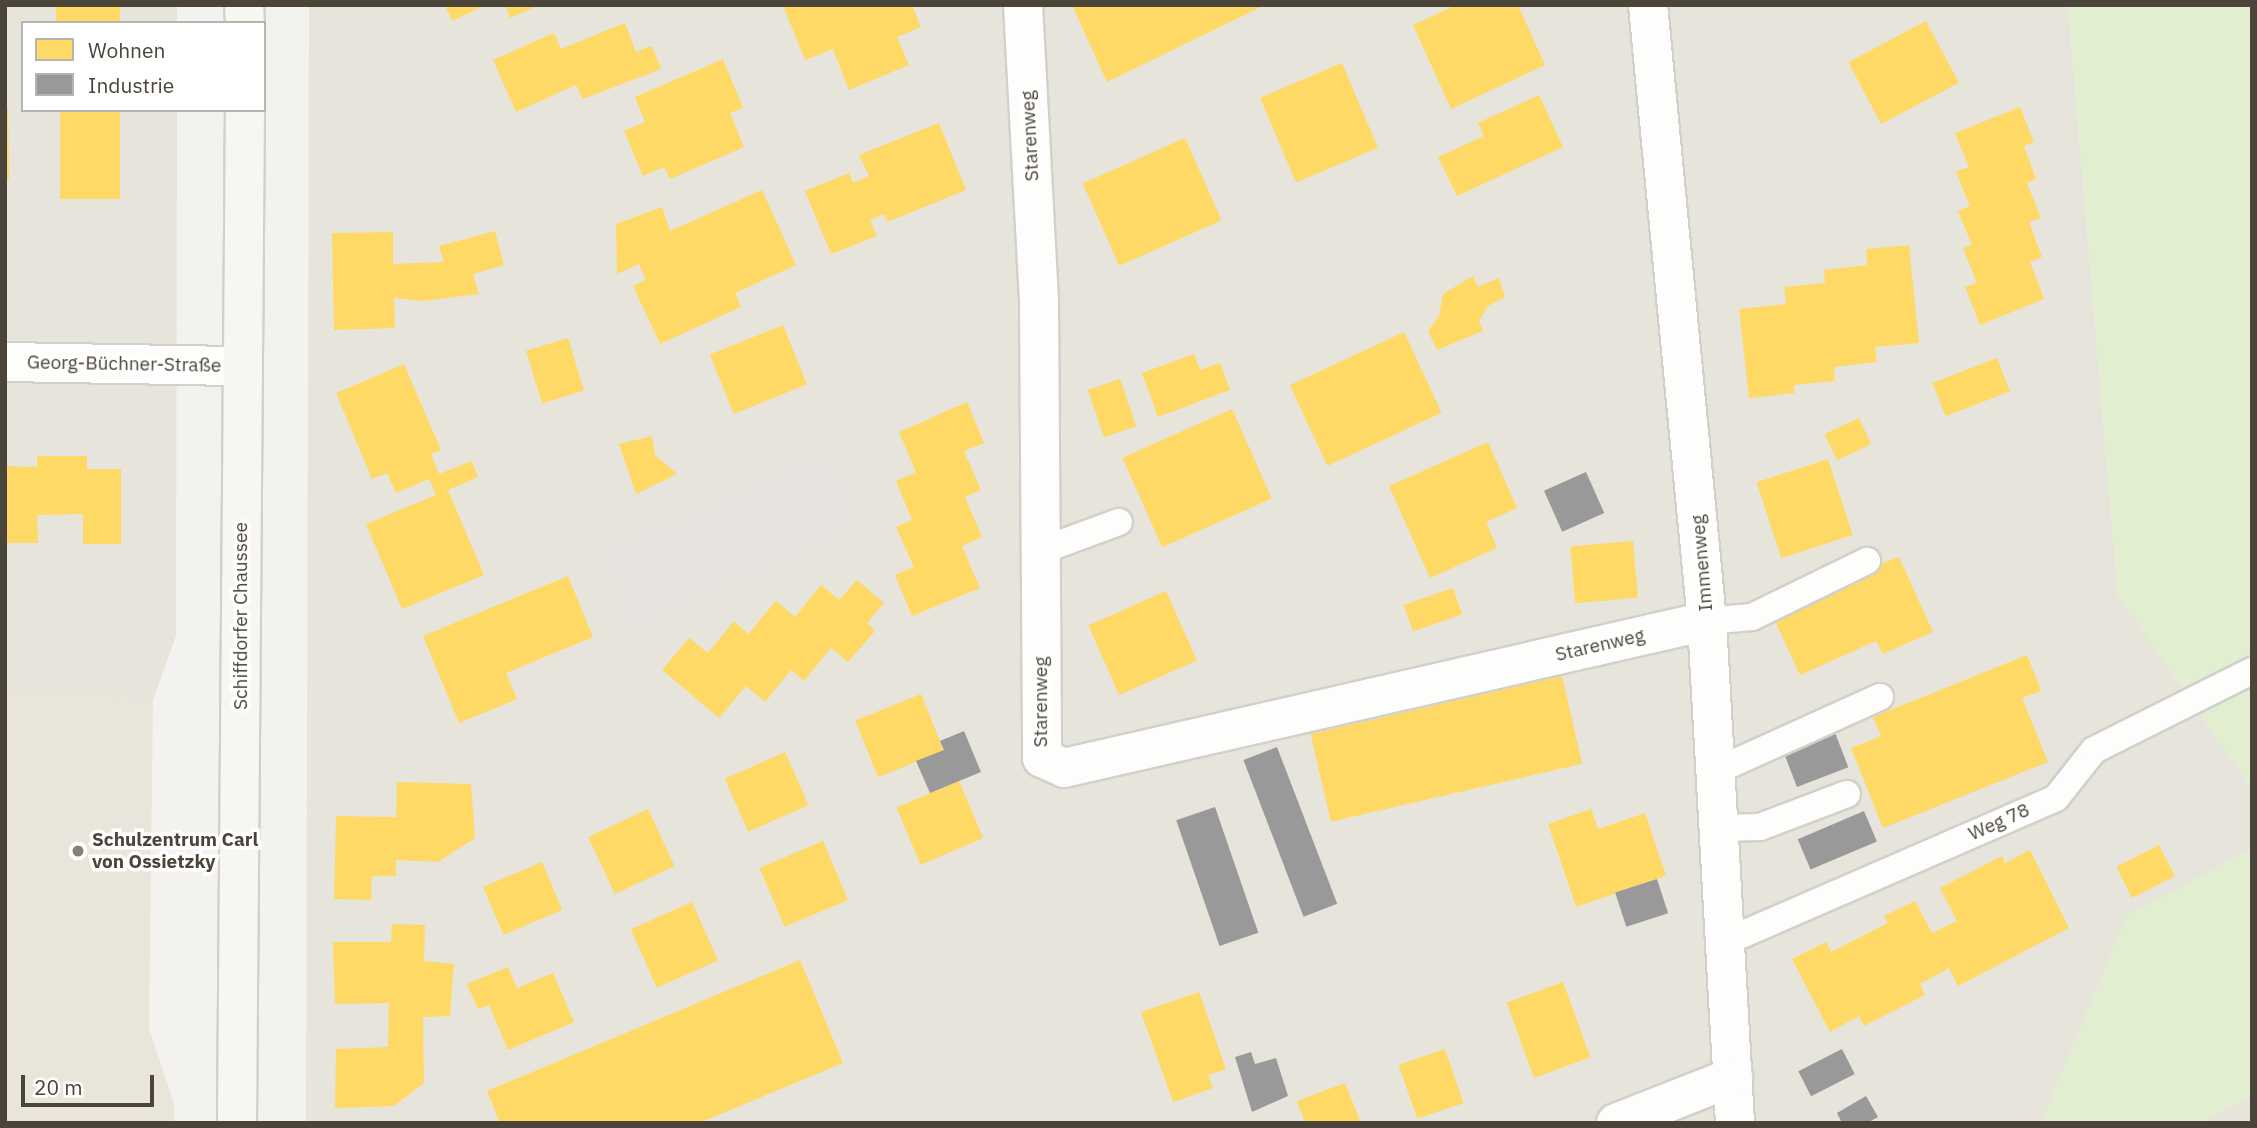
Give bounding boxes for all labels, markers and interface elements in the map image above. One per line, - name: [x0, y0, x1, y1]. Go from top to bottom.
- legend: [21, 21, 266, 112]
- text: Wohnen: [88, 36, 165, 64]
- text: Industrie: [88, 71, 174, 99]
- street label: Starenweg: [1016, 90, 1044, 182]
- street label: Georg-Büchner-Straße: [27, 351, 221, 377]
- street label: Immenweg: [1686, 514, 1718, 612]
- street label: Schiffdorfer Chaussee: [230, 522, 252, 710]
- street label: Starenweg: [1553, 624, 1647, 666]
- street label: Starenweg: [1030, 657, 1052, 747]
- street label: Weg 78: [1965, 798, 2033, 846]
- place label: Schulzentrum Carl von Ossietzky: [92, 829, 258, 873]
- marker: Schulzentrum Carl von Ossietzky: [70, 843, 86, 859]
- scale bar: [24, 1062, 158, 1106]
- text: 20 m: [34, 1073, 83, 1101]

